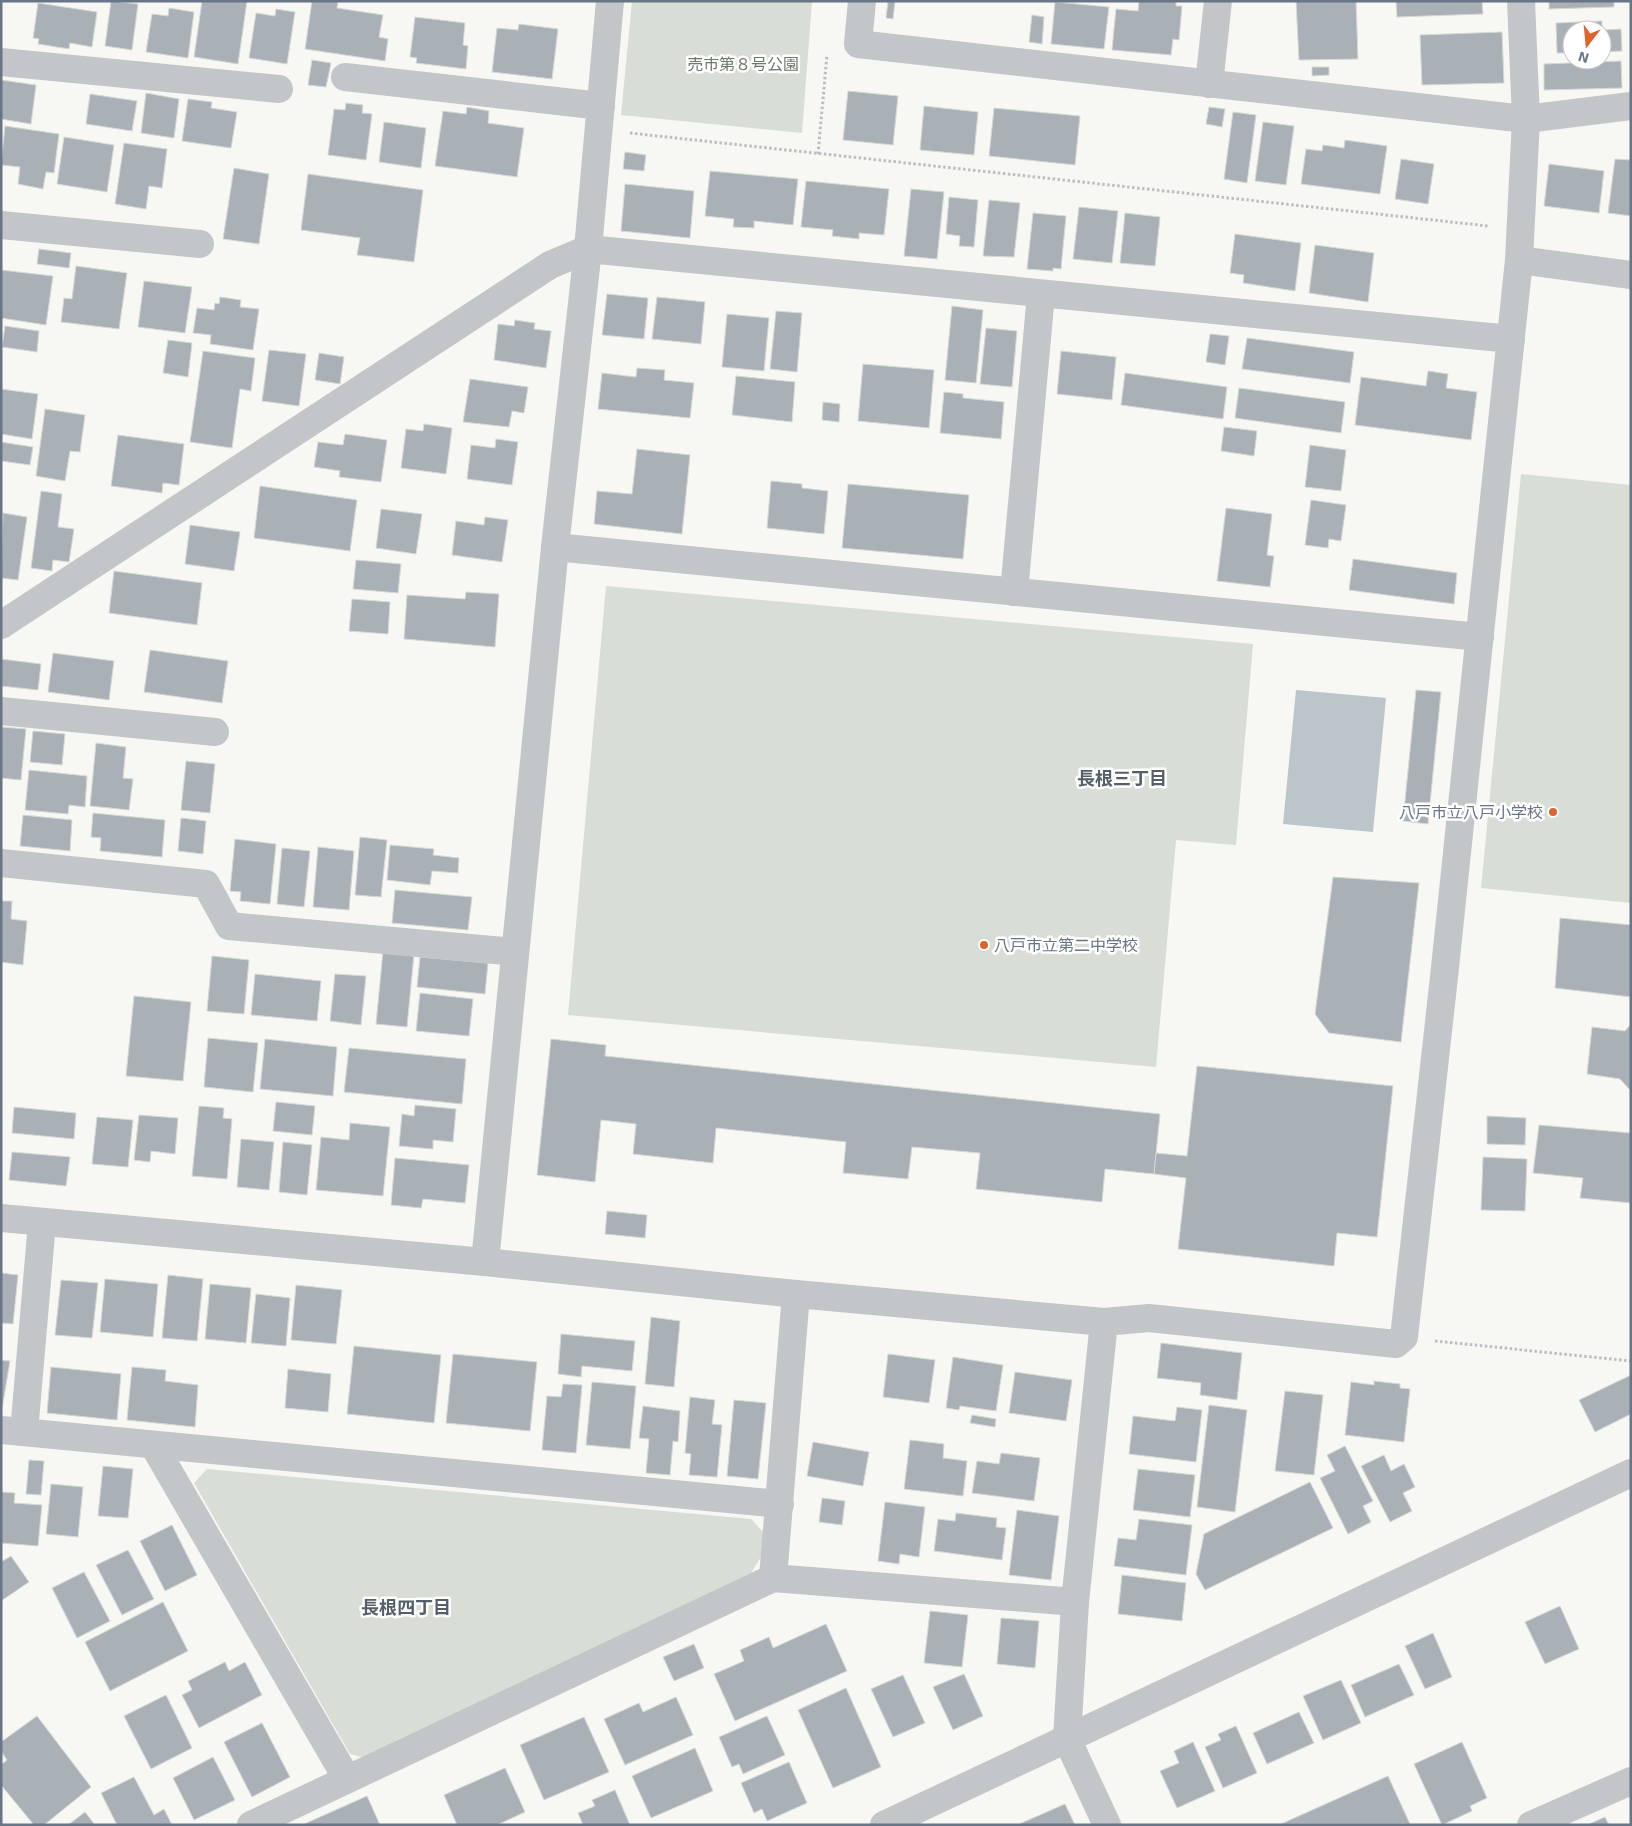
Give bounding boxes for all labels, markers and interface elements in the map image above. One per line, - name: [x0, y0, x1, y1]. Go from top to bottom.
- north arrow: [1562, 20, 1612, 70]
- text: N: [1576, 48, 1590, 68]
- park label: 売市第８号公園: [687, 54, 799, 73]
- district label: 長根三丁目: [1077, 767, 1167, 789]
- place label: 八戸市立八戸小学校: [1399, 802, 1543, 821]
- marker: 八戸市立八戸小学校: [1547, 806, 1559, 818]
- place label: 八戸市立第二中学校: [994, 935, 1138, 954]
- marker: 八戸市立第二中学校: [978, 939, 990, 951]
- district label: 長根四丁目: [361, 1596, 451, 1618]

